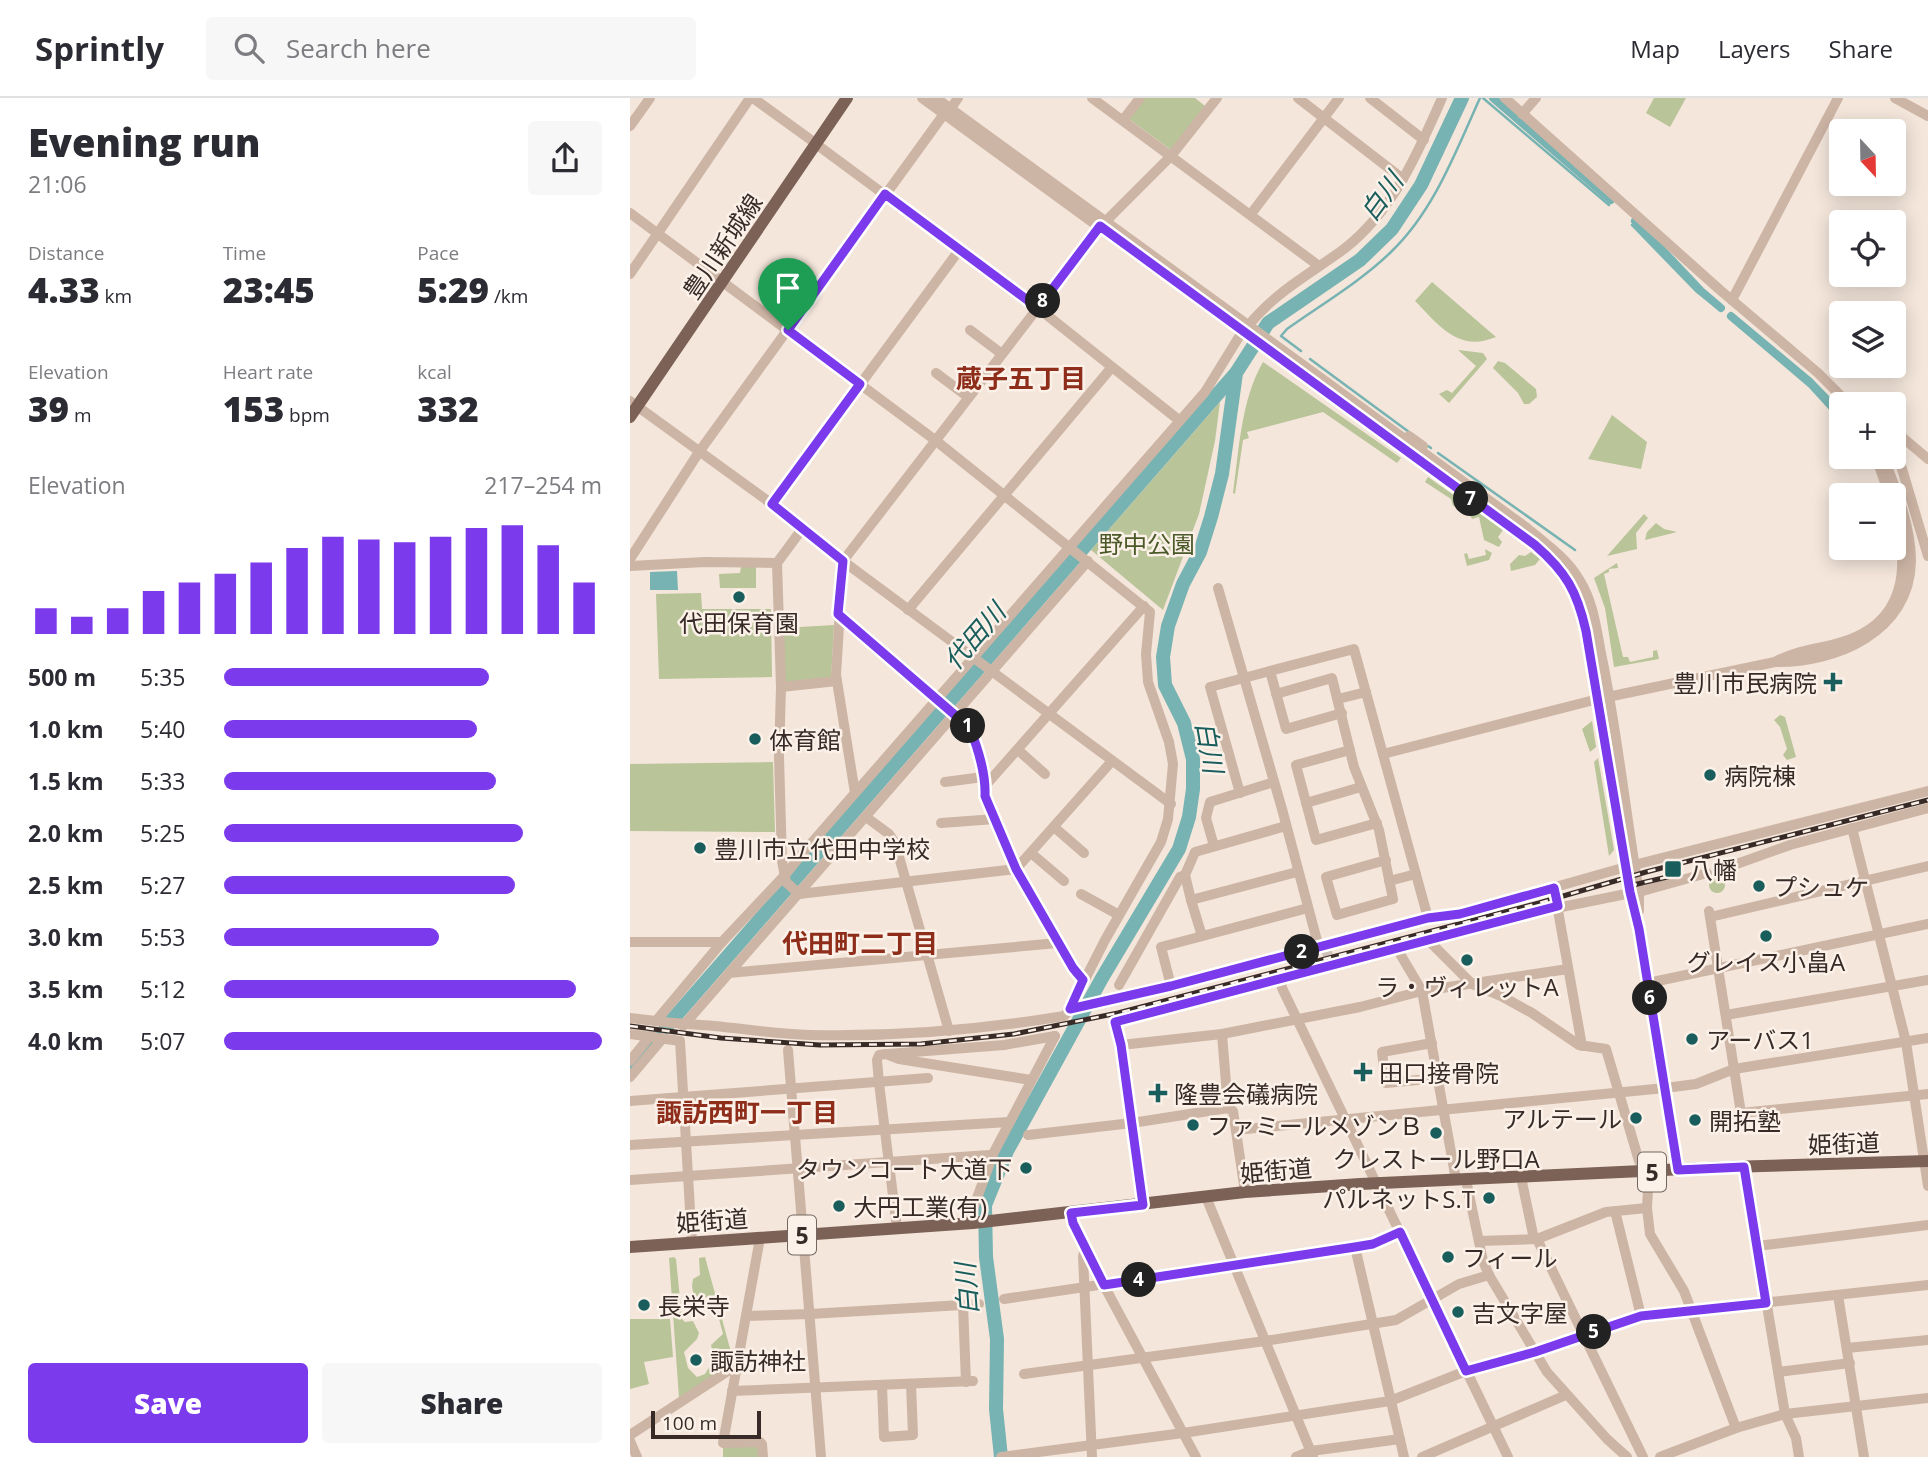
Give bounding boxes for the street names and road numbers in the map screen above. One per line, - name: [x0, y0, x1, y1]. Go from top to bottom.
- street label: 豊川新城線: [675, 187, 769, 305]
- street label: 姫街道: [1807, 1125, 1881, 1161]
- street label: 姫街道: [1239, 1150, 1313, 1190]
- road number: 5: [1638, 1152, 1666, 1191]
- street label: 姫街道: [675, 1201, 749, 1239]
- road number: 5: [788, 1216, 816, 1254]

